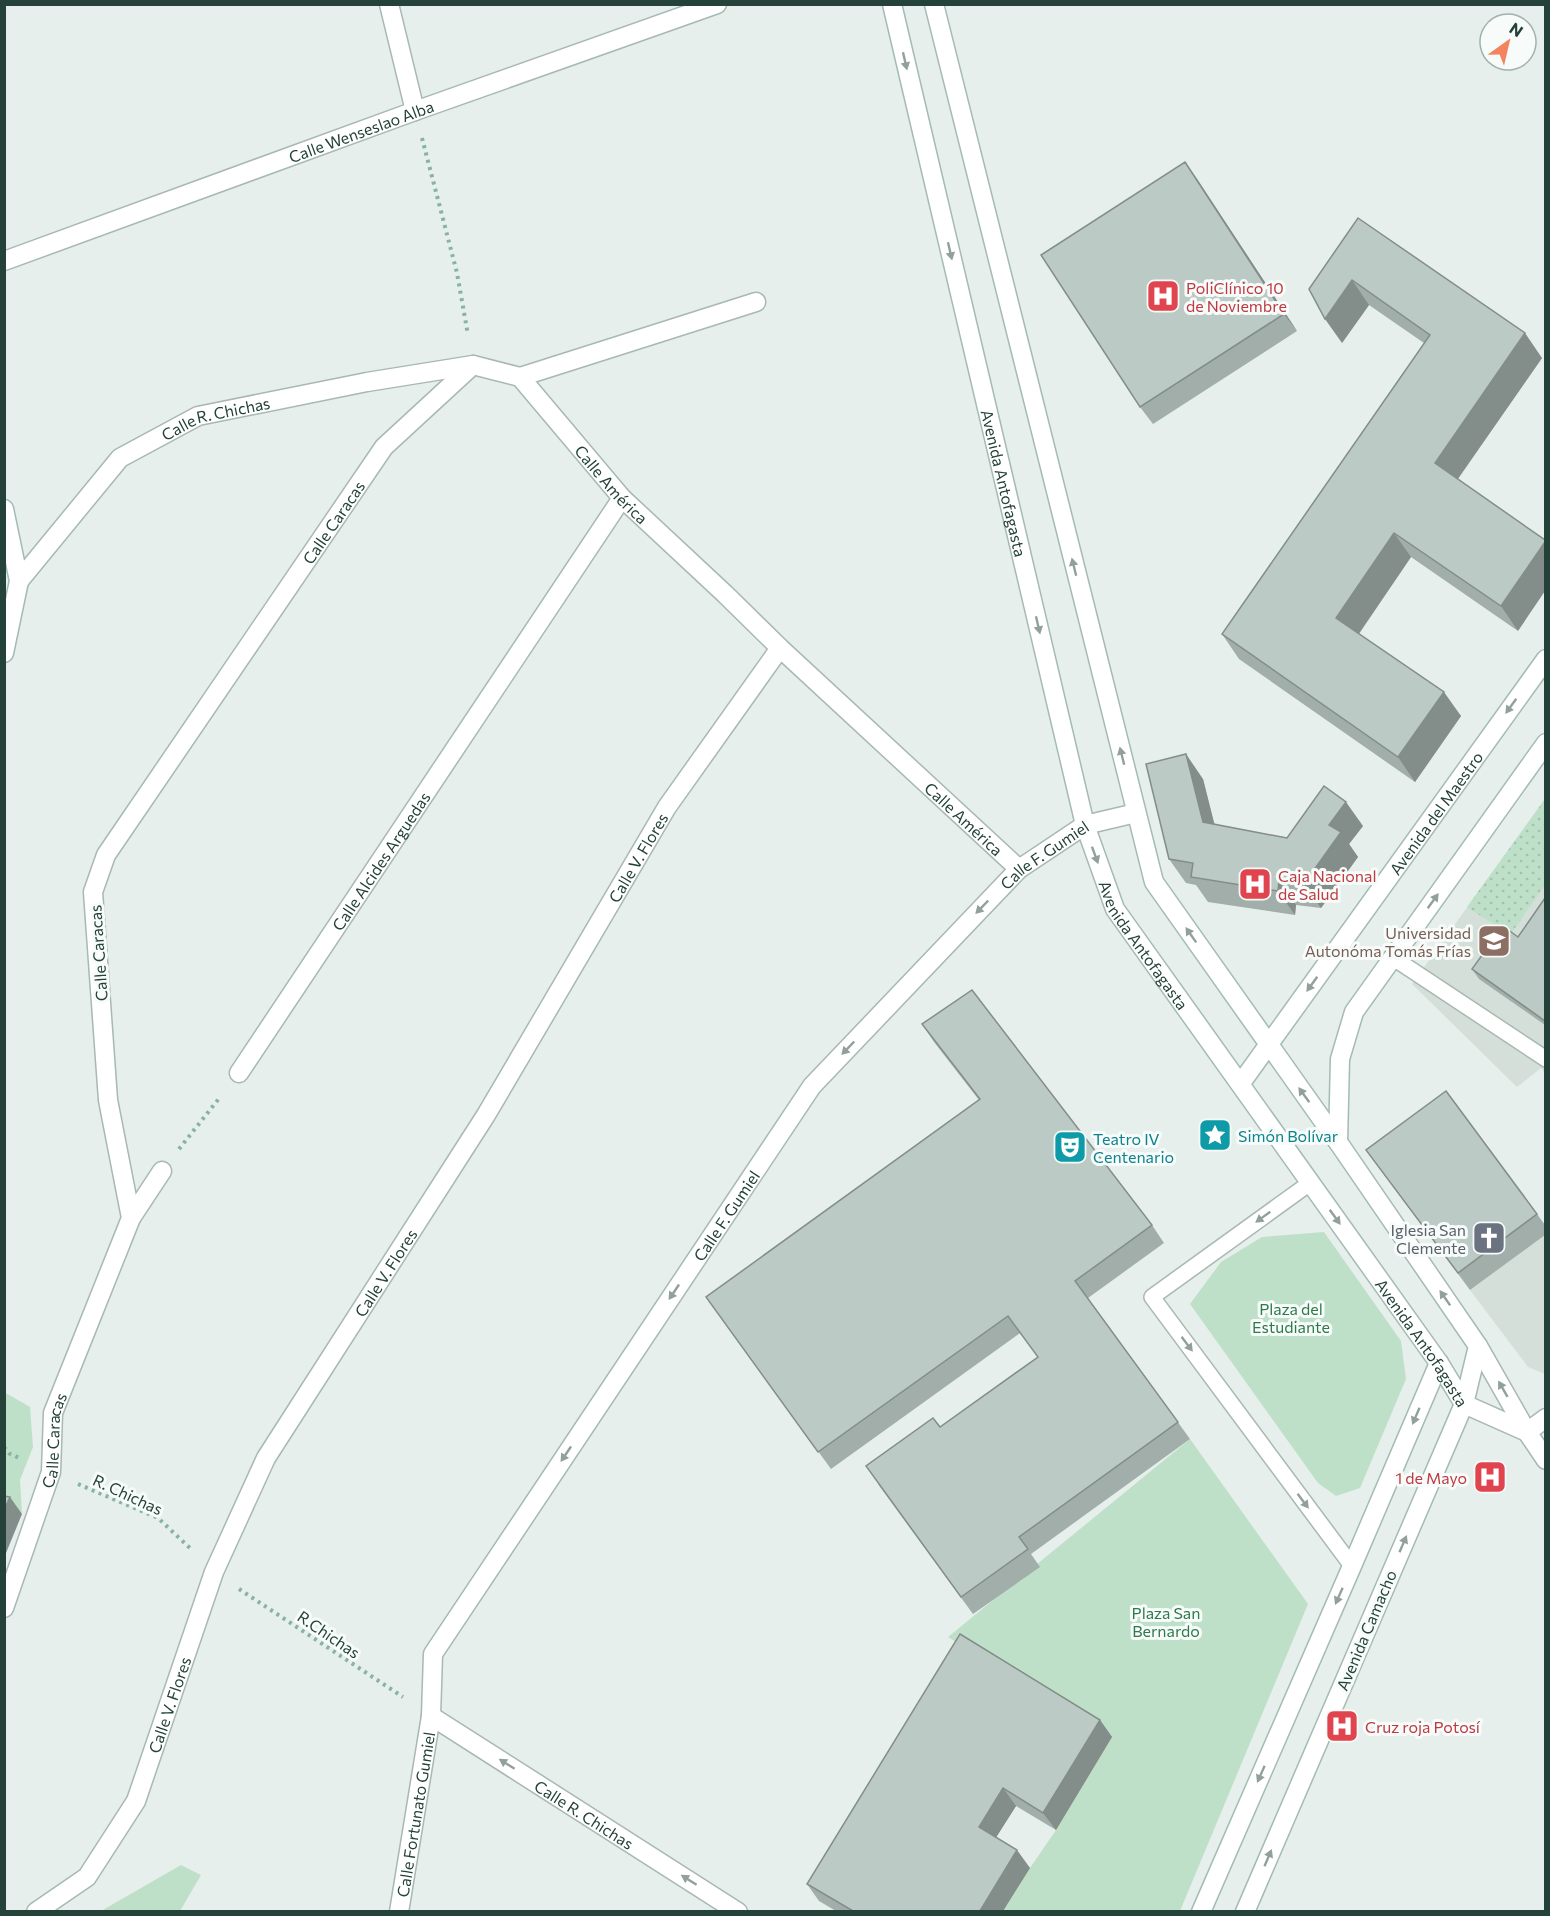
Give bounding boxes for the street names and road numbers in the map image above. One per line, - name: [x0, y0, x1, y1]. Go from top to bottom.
- street label: Calle Wenseslao Alba: [286, 96, 436, 166]
- street label: Calle R. Chichas: [158, 392, 272, 444]
- street label: Avenida Antofagasta: [978, 407, 1031, 558]
- street label: Calle América: [572, 441, 652, 527]
- street label: Calle Caracas: [298, 477, 368, 567]
- street label: Avenida del Maestro: [1385, 747, 1486, 878]
- street label: Calle América: [921, 778, 1007, 859]
- street label: Calle Alcides Arguedas: [327, 788, 433, 934]
- street label: Calle V. Flores: [604, 809, 671, 905]
- street label: Calle F. Gumiel: [996, 816, 1092, 893]
- street label: Avenida Antofagasta: [1096, 878, 1193, 1013]
- street label: Calle Caracas: [85, 904, 111, 1002]
- street label: Calle F. Gumiel: [689, 1166, 763, 1264]
- street label: Calle V. Flores: [350, 1225, 420, 1320]
- street label: Avenida Antofagasta: [1372, 1275, 1473, 1410]
- street label: Calle Caracas: [37, 1390, 70, 1490]
- street label: R. Chichas: [90, 1470, 166, 1518]
- street label: Avenida Camacho: [1332, 1567, 1400, 1693]
- street label: R.Chichas: [294, 1606, 364, 1662]
- street label: Calle V. Flores: [144, 1654, 194, 1755]
- street label: Calle Fortunato Gumiel: [392, 1730, 438, 1898]
- street label: Calle R. Chichas: [531, 1775, 637, 1853]

